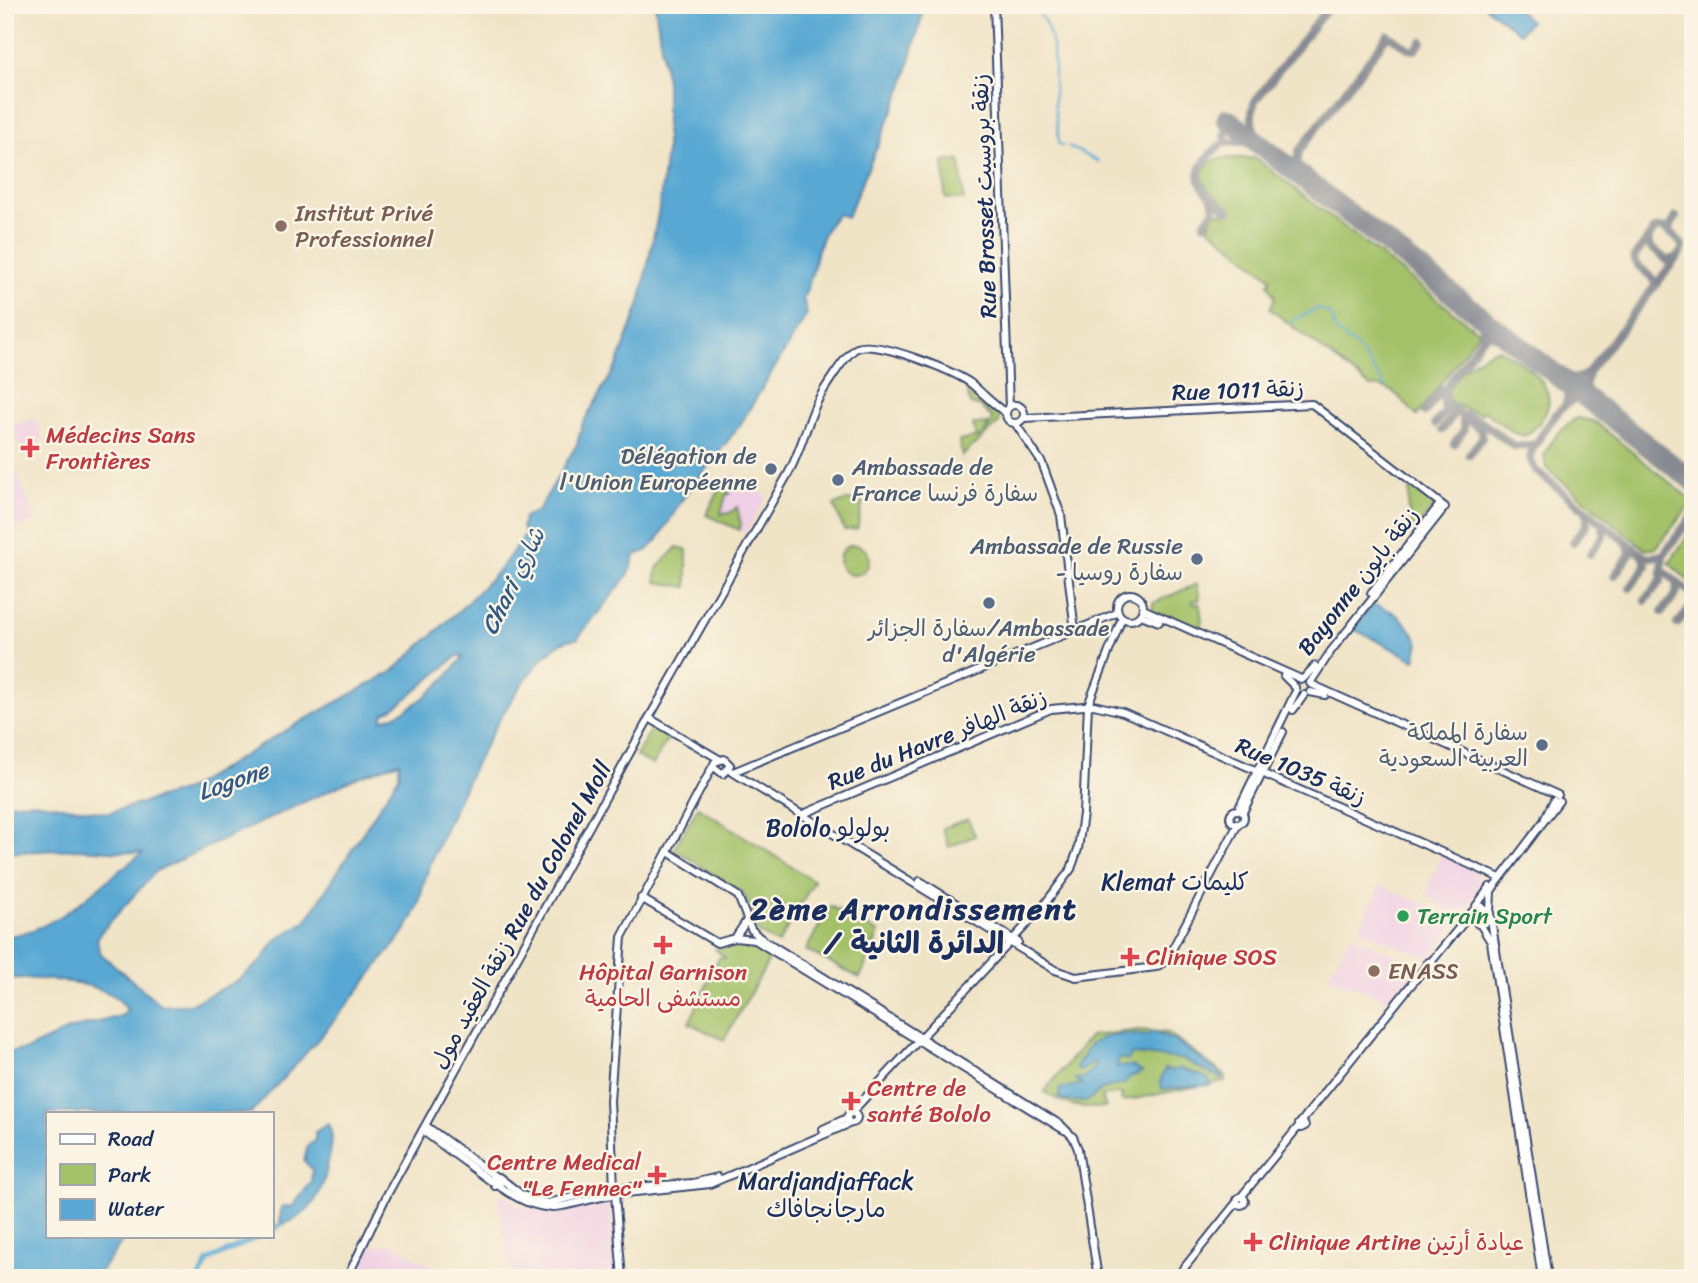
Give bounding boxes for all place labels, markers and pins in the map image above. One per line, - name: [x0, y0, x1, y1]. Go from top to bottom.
- place label: Institut Privé Professionnel: [294, 193, 434, 260]
- marker: Institut Privé Professionnel: [273, 218, 289, 234]
- place label: Médecins Sans Frontières: [46, 415, 196, 482]
- place label: Délégation de l'Union Européenne: [560, 436, 757, 503]
- marker: Médecins Sans Frontières: [20, 438, 40, 458]
- place label: Ambassade de France سفارة فرنسا: [851, 447, 1038, 514]
- marker: Délégation de l'Union Européenne: [763, 461, 779, 477]
- marker: Ambassade de France سفارة فرنسا: [830, 472, 846, 488]
- place label: Ambassade de Russie - سفارة روسيا: [969, 526, 1183, 593]
- marker: Ambassade de Russie - سفارة روسيا: [1189, 551, 1205, 567]
- marker: سفارة الجزائر/Ambassade d'Algérie: [981, 595, 997, 611]
- place label: سفارة الجزائر/Ambassade d'Algérie: [867, 608, 1109, 675]
- place label: سفارة المملكة العربية السعودية: [1379, 712, 1528, 779]
- marker: سفارة المملكة العربية السعودية: [1534, 737, 1550, 753]
- place label: Terrain Sport: [1417, 896, 1553, 937]
- marker: Terrain Sport: [1395, 908, 1411, 924]
- marker: Hôpital Garnison مستشفى الحامية: [653, 935, 673, 955]
- place label: Clinique SOS: [1146, 937, 1277, 978]
- marker: Clinique SOS: [1120, 947, 1140, 967]
- place label: ENASS: [1388, 951, 1458, 992]
- place label: Hôpital Garnison مستشفى الحامية: [579, 952, 747, 1019]
- marker: ENASS: [1366, 963, 1382, 979]
- place label: Centre de santé Bololo: [866, 1068, 991, 1135]
- marker: Centre de santé Bololo: [841, 1091, 861, 1111]
- place label: Centre Medical "Le Fennec": [487, 1142, 643, 1209]
- marker: Centre Medical "Le Fennec": [647, 1165, 667, 1185]
- place label: Clinique Artine عيادة أرتين: [1269, 1222, 1524, 1263]
- marker: Clinique Artine عيادة أرتين: [1243, 1232, 1263, 1252]

